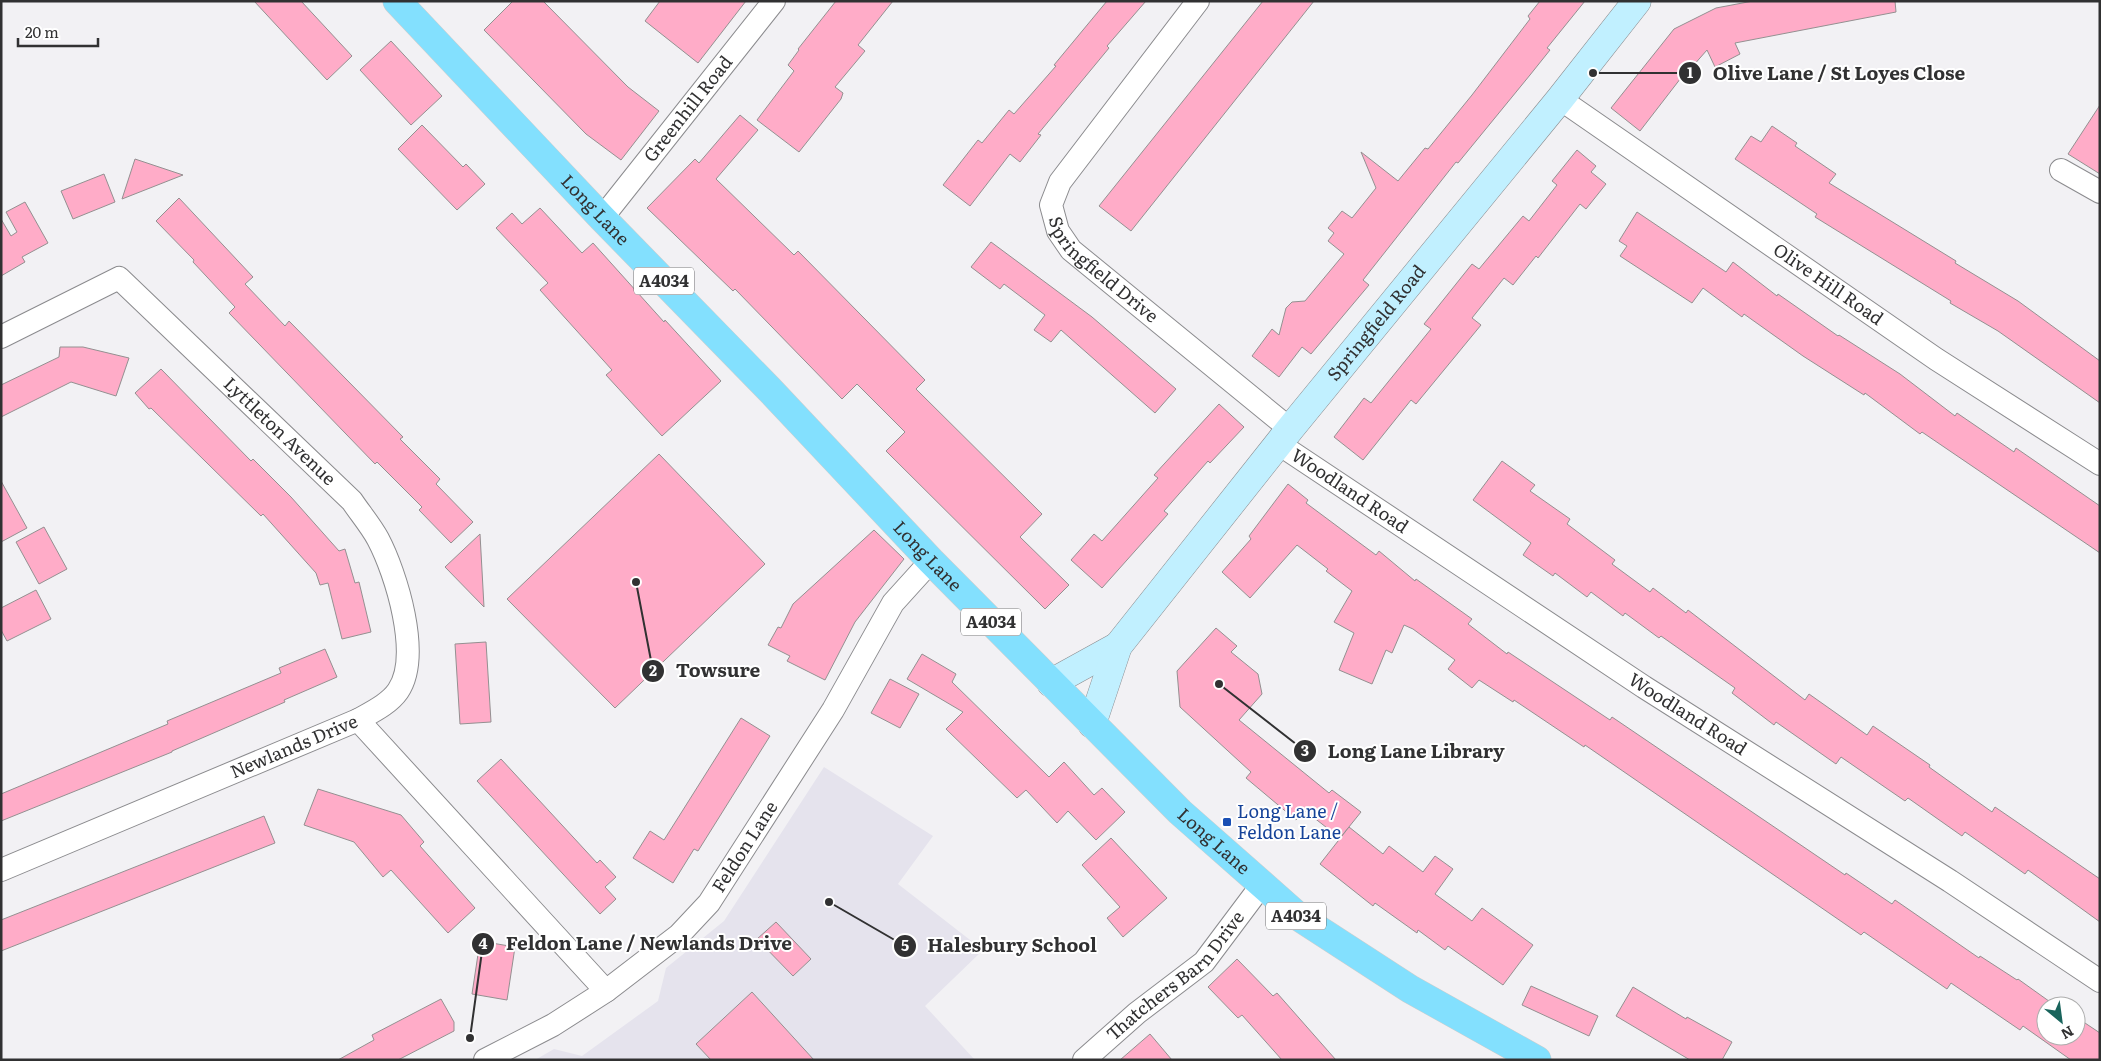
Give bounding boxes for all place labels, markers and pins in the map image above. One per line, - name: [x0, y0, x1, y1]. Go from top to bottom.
- callout: Olive Lane / St Loyes Close: [1678, 56, 1975, 90]
- callout: Towsure: [641, 654, 770, 688]
- callout: Long Lane Library: [1293, 734, 1515, 768]
- place label: Long Lane / Feldon Lane: [1237, 797, 1341, 845]
- marker: Long Lane / Feldon Lane: [1221, 816, 1233, 828]
- callout: Feldon Lane / Newlands Drive: [471, 927, 802, 961]
- callout: Halesbury School: [892, 929, 1107, 963]

